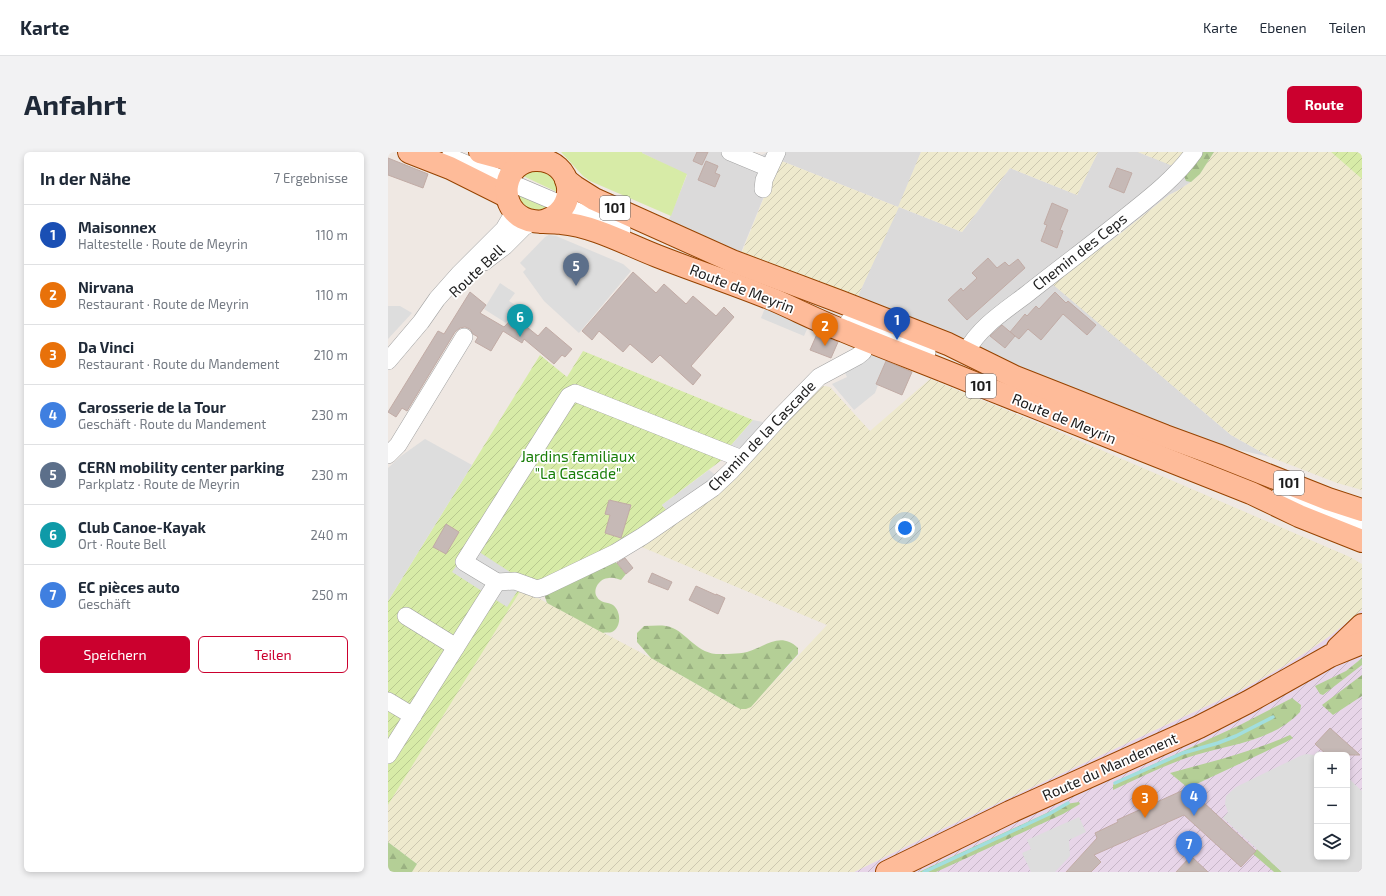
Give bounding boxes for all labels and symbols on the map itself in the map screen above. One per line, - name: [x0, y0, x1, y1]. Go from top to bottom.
- road number: 101: [600, 196, 630, 220]
- street label: Chemin des Ceps: [1029, 209, 1130, 294]
- street label: Route Bell: [445, 240, 508, 301]
- pin: 5: [563, 253, 589, 286]
- street label: Route de Meyrin: [687, 260, 797, 316]
- pin: 6: [507, 304, 533, 337]
- pin: 1: [884, 307, 910, 340]
- pin: 2: [812, 313, 838, 346]
- road number: 101: [966, 374, 996, 398]
- street label: Chemin de la Cascade: [704, 376, 819, 494]
- street label: Route de Meyrin: [1010, 389, 1119, 447]
- park label: Jardins familiaux "La Cascade": [521, 447, 635, 482]
- road number: 101: [1274, 471, 1304, 495]
- your location: [895, 518, 915, 538]
- street label: Route du Mandement: [1039, 728, 1180, 804]
- pin: 4: [1181, 783, 1207, 816]
- pin: 3: [1132, 785, 1158, 818]
- pin: 7: [1176, 831, 1202, 864]

